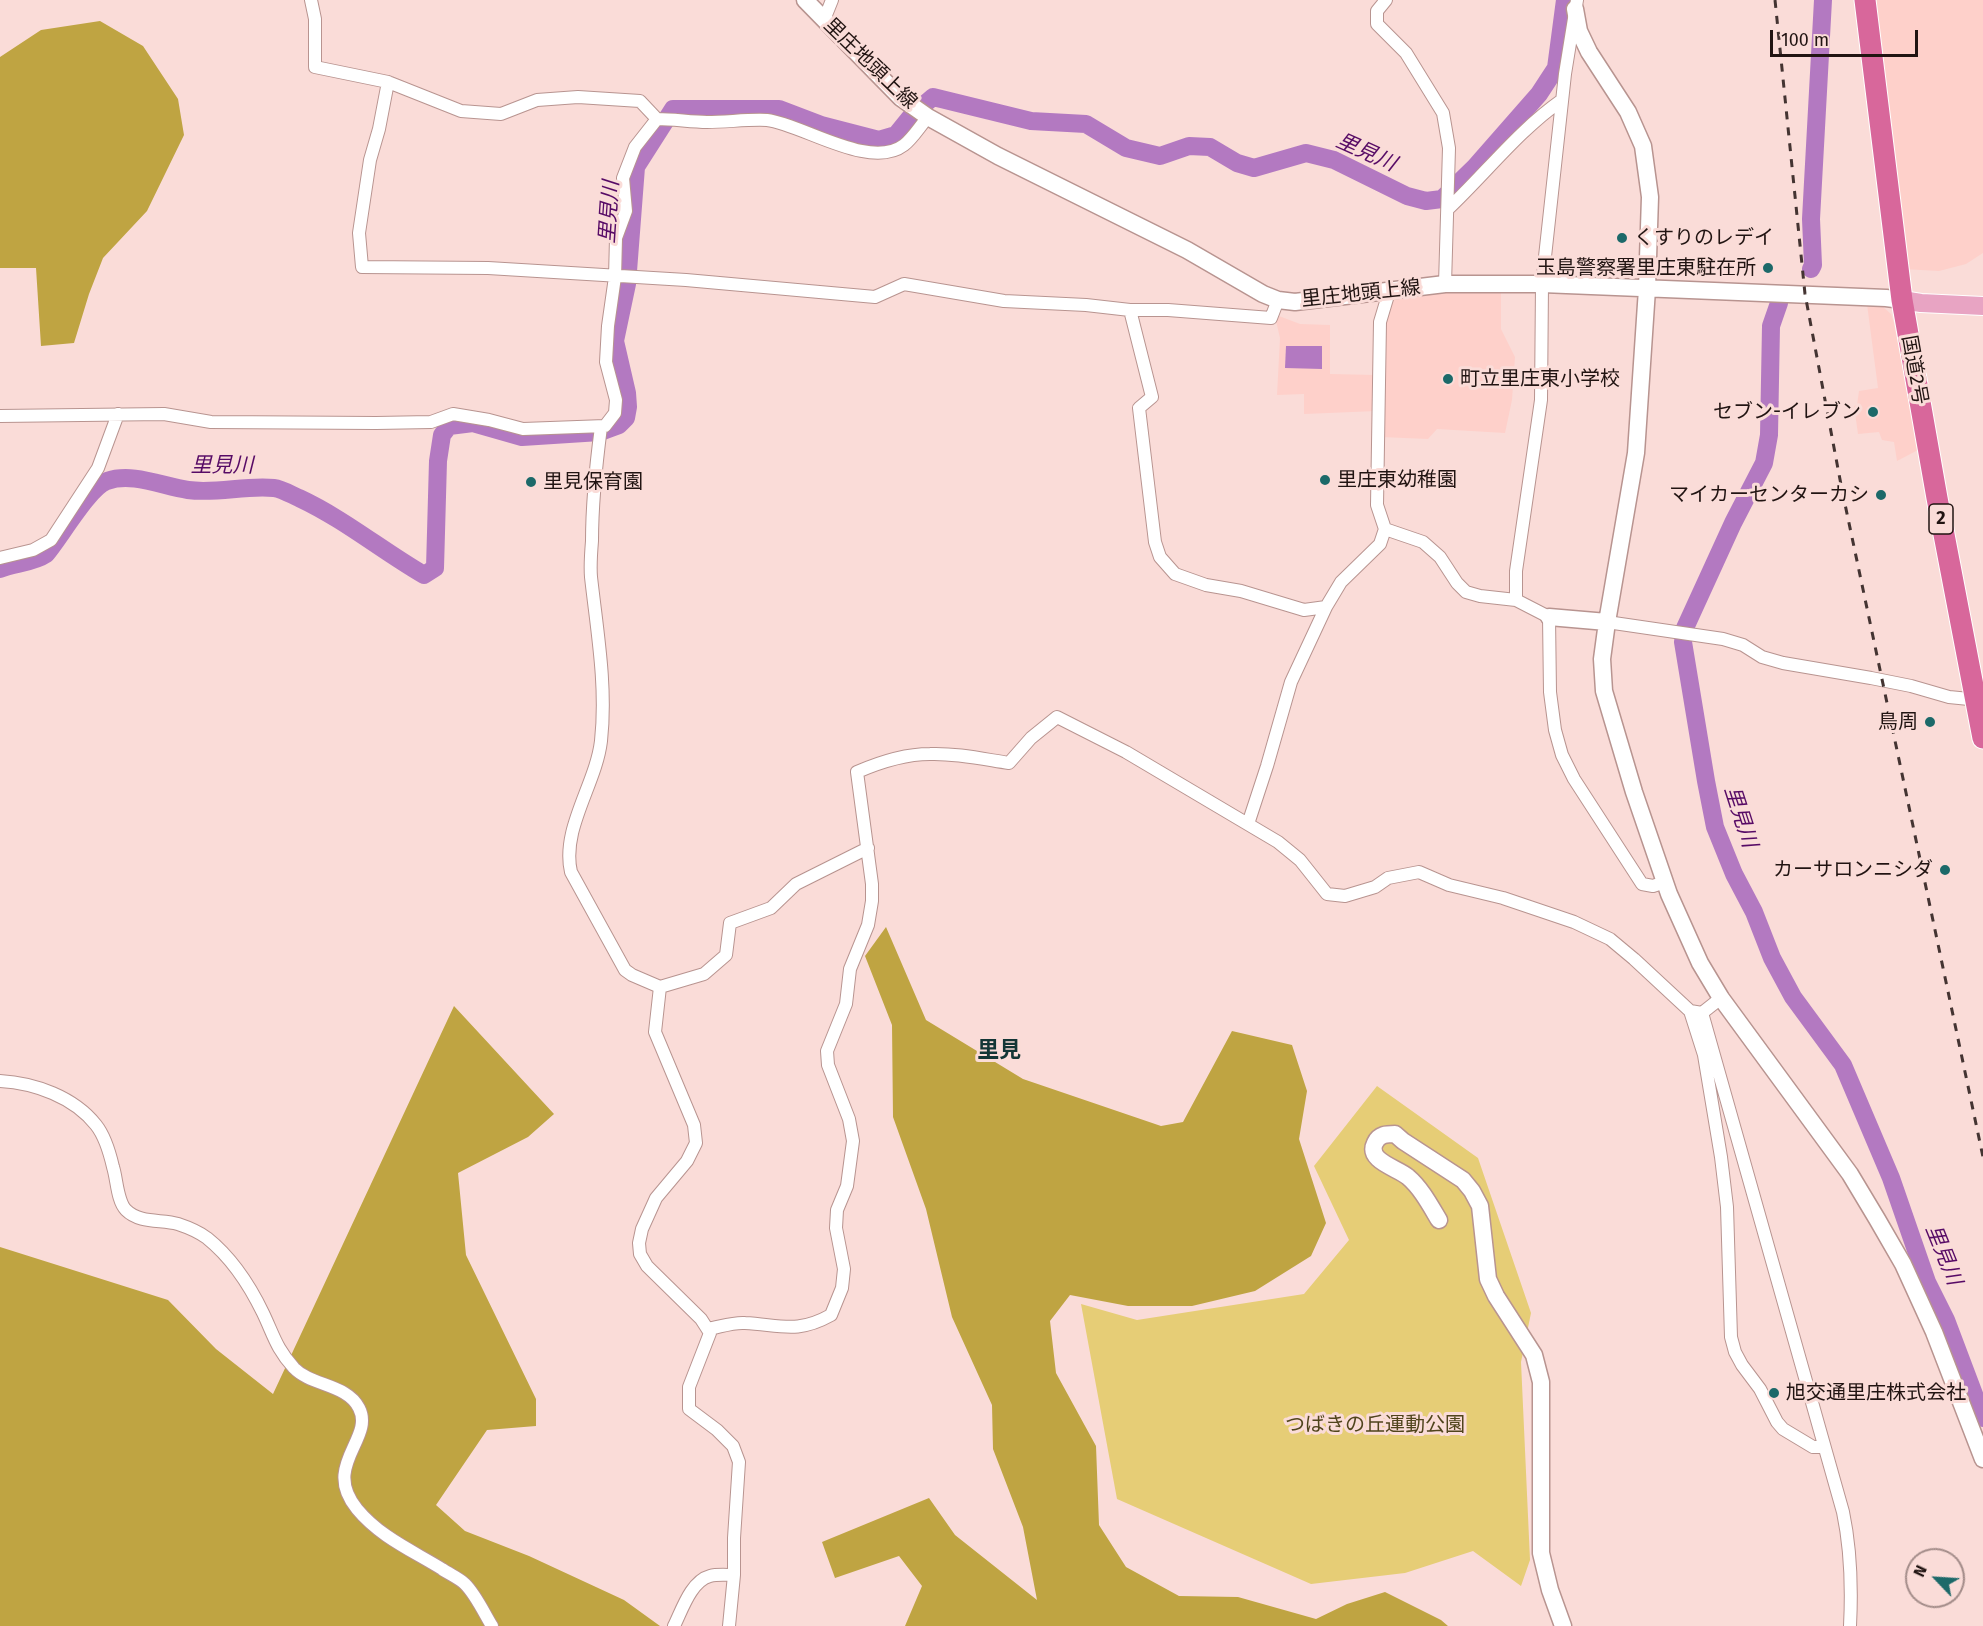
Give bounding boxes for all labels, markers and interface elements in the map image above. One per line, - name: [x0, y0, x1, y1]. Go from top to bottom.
- street label: 里庄地頭上線: [819, 14, 921, 114]
- scale bar: [1773, 18, 1922, 56]
- text: 100 m: [1781, 29, 1829, 51]
- water label: 里見川: [1332, 129, 1400, 177]
- water label: 里見川: [595, 180, 625, 244]
- place label: くすりのレデイ: [1634, 226, 1774, 250]
- marker: くすりのレデイ: [1615, 231, 1629, 245]
- place label: 玉島警察署里庄東駐在所: [1536, 256, 1756, 280]
- marker: 玉島警察署里庄東駐在所: [1761, 261, 1775, 275]
- street label: 里庄地頭上線: [1300, 276, 1422, 312]
- street label: 国道2号: [1896, 333, 1932, 407]
- place label: 町立里庄東小学校: [1460, 367, 1620, 391]
- marker: 町立里庄東小学校: [1441, 372, 1455, 386]
- place label: セブン-イレブン: [1713, 400, 1861, 424]
- marker: セブン-イレブン: [1866, 405, 1880, 419]
- water label: 里見川: [191, 453, 253, 479]
- place label: 里庄東幼稚園: [1337, 468, 1457, 492]
- place label: 里見保育園: [543, 470, 643, 494]
- marker: 里庄東幼稚園: [1318, 473, 1332, 487]
- marker: 里見保育園: [524, 475, 538, 489]
- place label: マイカーセンターカシ: [1669, 483, 1869, 507]
- marker: マイカーセンターカシ: [1874, 488, 1888, 502]
- road number: 2: [1929, 504, 1953, 534]
- place label: 鳥周: [1878, 710, 1918, 734]
- marker: 鳥周: [1923, 715, 1937, 729]
- water label: 里見川: [1718, 783, 1762, 851]
- place label: カーサロンニシダ: [1773, 858, 1933, 882]
- marker: カーサロンニシダ: [1938, 863, 1952, 877]
- district label: 里見: [977, 1038, 1021, 1064]
- water label: 里見川: [1920, 1221, 1966, 1289]
- place label: 旭交通里庄株式会社: [1786, 1381, 1966, 1405]
- marker: 旭交通里庄株式会社: [1767, 1386, 1781, 1400]
- park label: つばきの丘運動公園: [1285, 1413, 1465, 1437]
- north arrow: [1905, 1548, 1965, 1608]
- text: N: [1909, 1562, 1931, 1580]

